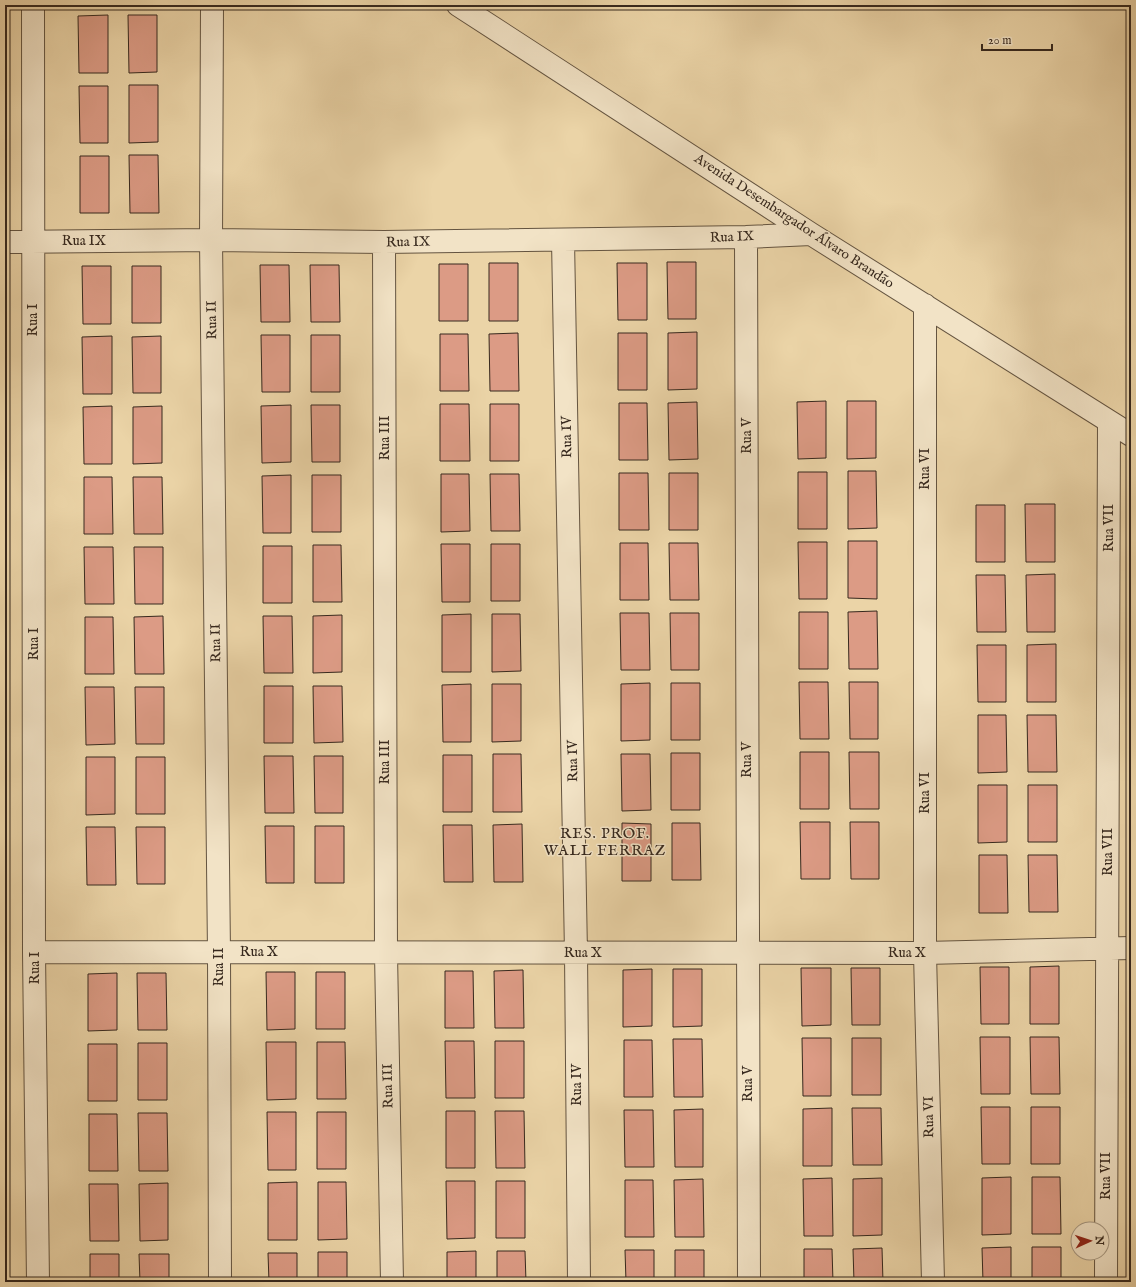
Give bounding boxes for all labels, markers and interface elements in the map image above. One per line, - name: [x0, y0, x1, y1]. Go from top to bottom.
- scale bar: [982, 26, 1052, 52]
- text: 20 m: [988, 33, 1011, 48]
- street label: Avenida Desembargador Álvaro Brandão: [690, 148, 898, 293]
- street label: Rua IX: [710, 227, 755, 247]
- street label: Rua IX: [62, 232, 107, 250]
- street label: Rua IX: [386, 233, 431, 251]
- street label: Rua II: [203, 300, 221, 340]
- street label: Rua I: [24, 304, 42, 336]
- street label: Rua III: [376, 415, 394, 461]
- street label: Rua IV: [558, 415, 576, 458]
- street label: Rua V: [738, 417, 756, 454]
- street label: Rua VI: [916, 448, 934, 490]
- street label: Rua VII: [1100, 504, 1118, 552]
- street label: Rua II: [207, 623, 225, 663]
- street label: Rua I: [25, 628, 43, 660]
- street label: Rua III: [376, 739, 394, 785]
- street label: Rua IV: [564, 739, 582, 782]
- street label: Rua V: [738, 741, 756, 778]
- street label: Rua VI: [916, 772, 934, 814]
- district label: RES. PROF. WALL FERRAZ: [544, 824, 666, 860]
- street label: Rua VII: [1099, 828, 1117, 876]
- street label: Rua X: [240, 943, 279, 961]
- street label: Rua X: [564, 944, 603, 962]
- street label: Rua X: [888, 944, 927, 962]
- street label: Rua II: [210, 948, 228, 987]
- street label: Rua I: [26, 952, 44, 984]
- street label: Rua III: [379, 1063, 397, 1109]
- street label: Rua IV: [568, 1063, 586, 1106]
- street label: Rua V: [739, 1065, 757, 1102]
- street label: Rua VI: [920, 1096, 938, 1138]
- street label: Rua VII: [1097, 1152, 1115, 1200]
- north arrow: [1070, 1221, 1110, 1261]
- text: N: [1092, 1234, 1106, 1246]

